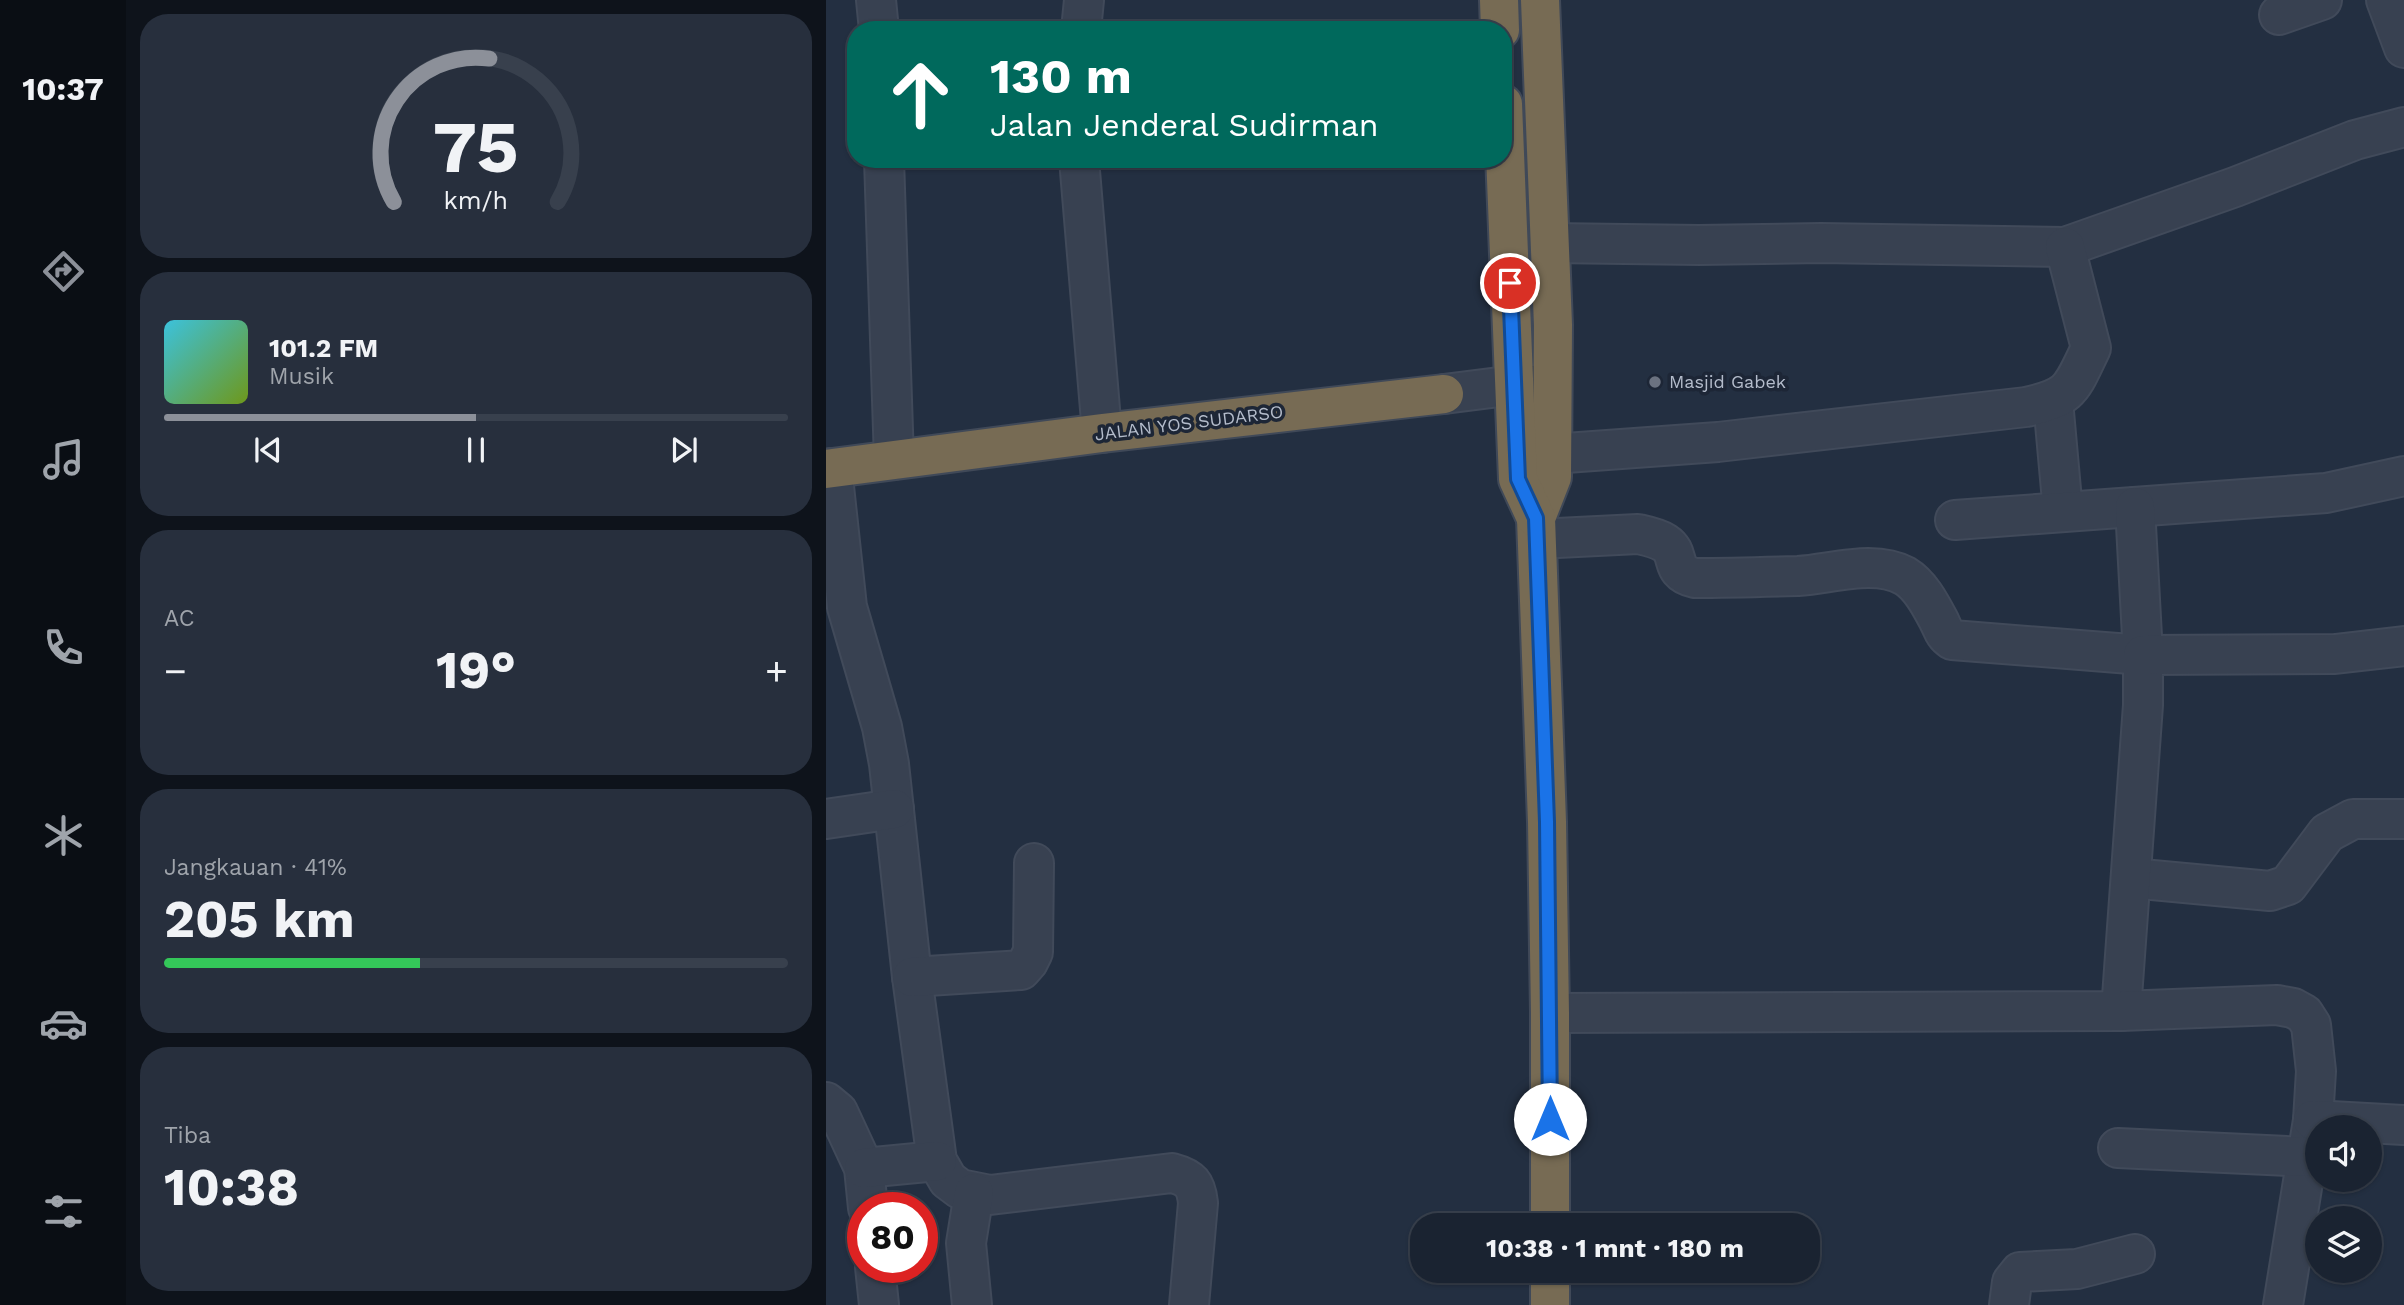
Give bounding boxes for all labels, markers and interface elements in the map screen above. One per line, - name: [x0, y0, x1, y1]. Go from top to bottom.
- text: 130 m: [990, 47, 1132, 105]
- icon: ahead: [875, 49, 966, 140]
- text: 10:37: [22, 70, 104, 108]
- text: 75: [433, 104, 519, 190]
- text: Jalan Jenderal Sudirman: [990, 106, 1379, 144]
- text: km/h: [444, 186, 508, 215]
- icon: directions: [39, 247, 88, 296]
- pin: [1480, 253, 1540, 313]
- icon: arrive: [1491, 264, 1529, 302]
- text: 101.2 FM: [269, 333, 378, 363]
- text: Musik: [269, 363, 334, 390]
- place label: Masjid Gabek: [1669, 371, 1786, 392]
- marker: Masjid Gabek: [1647, 374, 1663, 390]
- street label: JALAN YOS SUDARSO: [1094, 401, 1284, 444]
- icon: previous: [249, 431, 287, 469]
- icon: pause: [457, 431, 495, 469]
- icon: next: [665, 431, 703, 469]
- icon: music: [39, 435, 88, 484]
- text: AC: [164, 605, 194, 632]
- icon: phone: [39, 623, 88, 672]
- text: 19°: [436, 640, 516, 701]
- text: −: [164, 649, 187, 693]
- text: +: [765, 649, 788, 693]
- icon: climate: [39, 811, 88, 860]
- text: Jangkauan · 41%: [164, 854, 347, 881]
- text: 205 km: [164, 889, 355, 950]
- icon: car: [39, 999, 88, 1048]
- position arrow: [1513, 1082, 1587, 1156]
- map controls: [2305, 1115, 2382, 1283]
- button: sound: [2305, 1115, 2382, 1192]
- text: Tiba: [164, 1122, 211, 1149]
- text: 10:38: [164, 1157, 299, 1218]
- icon: filters: [39, 1187, 88, 1236]
- speed limit sign: 80: [847, 1192, 938, 1283]
- button: layers: [2305, 1206, 2382, 1283]
- text: 10:38 · 1 mnt · 180 m: [1486, 1233, 1744, 1263]

